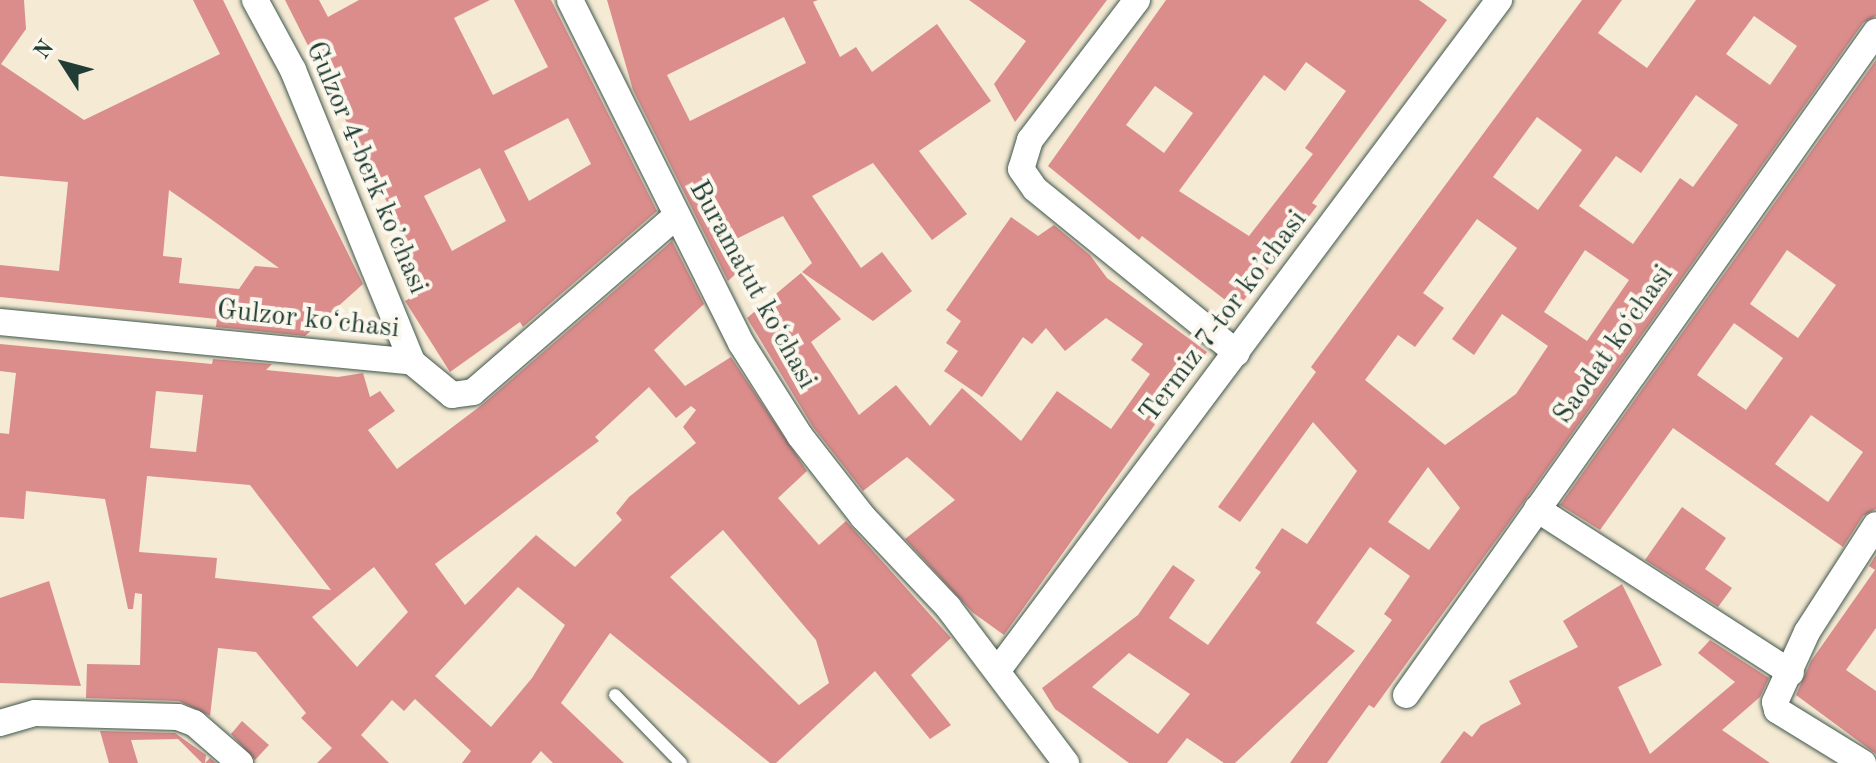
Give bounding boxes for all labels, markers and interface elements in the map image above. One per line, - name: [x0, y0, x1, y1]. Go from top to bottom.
- north arrow: [24, 24, 104, 104]
- text: N: [31, 37, 58, 63]
- street label: Gulzor 4-berk koʼchasi: [298, 37, 434, 299]
- street label: Buramatut koʻchasi: [681, 175, 823, 395]
- street label: Termiz 7-tor koʼchasi: [1133, 204, 1315, 430]
- street label: Saodat koʻchasi: [1547, 259, 1681, 431]
- street label: Gulzor koʻchasi: [215, 294, 401, 346]

